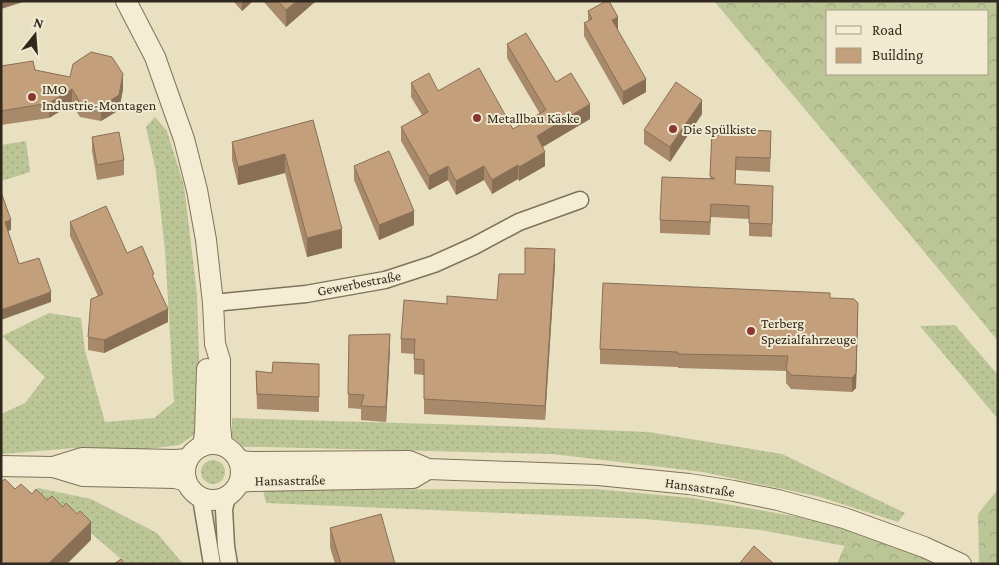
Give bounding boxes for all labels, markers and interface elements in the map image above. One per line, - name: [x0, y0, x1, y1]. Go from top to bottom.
- north arrow: [10, 10, 60, 60]
- legend: [826, 10, 989, 75]
- text: N: [32, 14, 46, 32]
- text: Road: [872, 22, 903, 38]
- text: Building: [872, 47, 923, 64]
- place label: IMO Industrie-Montagen: [42, 81, 157, 113]
- marker: IMO Industrie-Montagen: [26, 91, 38, 103]
- place label: Metallbau Käske: [487, 110, 580, 126]
- marker: Metallbau Käske: [471, 112, 483, 124]
- place label: Die Spülkiste: [683, 121, 756, 137]
- marker: Die Spülkiste: [667, 123, 679, 135]
- street label: Gewerbestraße: [316, 267, 402, 299]
- place label: Terberg Spezialfahrzeuge: [761, 315, 856, 347]
- marker: Terberg Spezialfahrzeuge: [745, 325, 757, 337]
- street label: Hansastraße: [255, 471, 325, 489]
- street label: Hansastraße: [664, 474, 736, 500]

